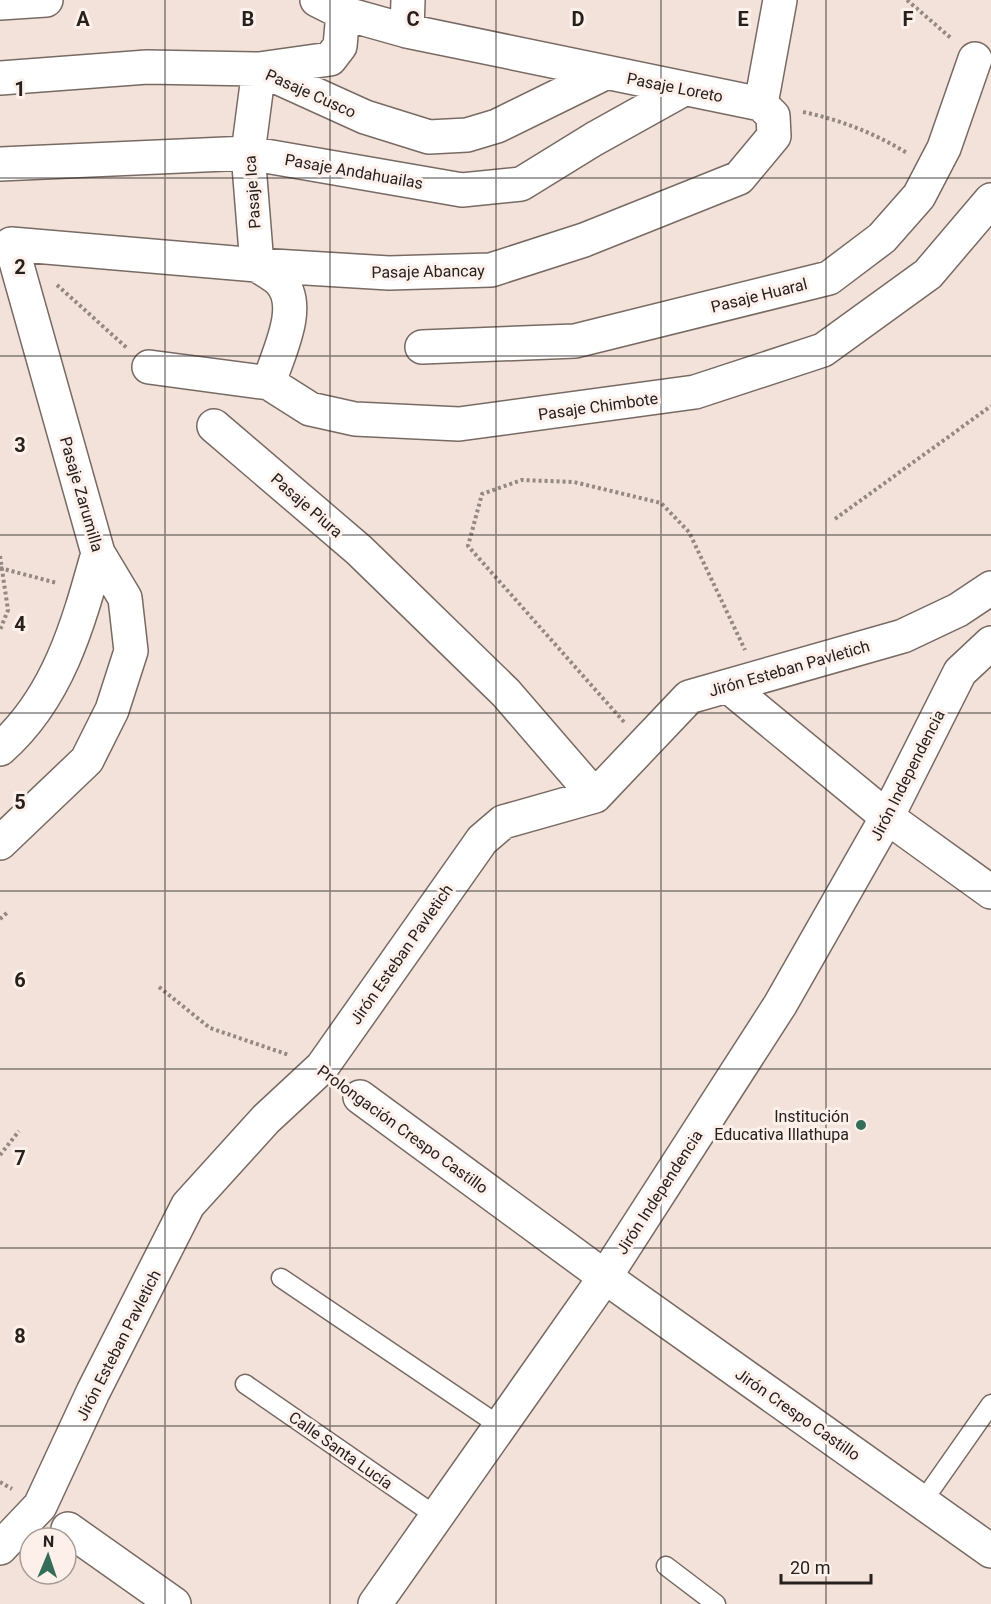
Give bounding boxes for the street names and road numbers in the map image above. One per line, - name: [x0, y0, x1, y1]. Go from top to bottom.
- street label: Pasaje Cusco: [263, 65, 359, 122]
- street label: Pasaje Loreto: [625, 69, 725, 106]
- street label: Pasaje Andahuailas: [283, 150, 425, 193]
- street label: Pasaje Ica: [240, 155, 265, 229]
- street label: Pasaje Abancay: [371, 261, 485, 282]
- street label: Pasaje Huaral: [709, 274, 809, 317]
- street label: Pasaje Chimbote: [537, 389, 659, 424]
- street label: Pasaje Zarumilla: [56, 434, 107, 554]
- street label: Pasaje Piura: [267, 469, 346, 542]
- street label: Jirón Esteban Pavletich: [706, 636, 872, 701]
- street label: Jirón Independencia: [866, 707, 949, 844]
- street label: Jirón Esteban Pavletich: [346, 881, 457, 1028]
- street label: Prolongación Crespo Castillo: [314, 1061, 492, 1198]
- street label: Jirón Independencia: [612, 1127, 707, 1258]
- street label: Jirón Esteban Pavletich: [72, 1267, 165, 1424]
- street label: Jirón Crespo Castillo: [732, 1364, 864, 1465]
- street label: Calle Santa Lucía: [285, 1408, 396, 1493]

